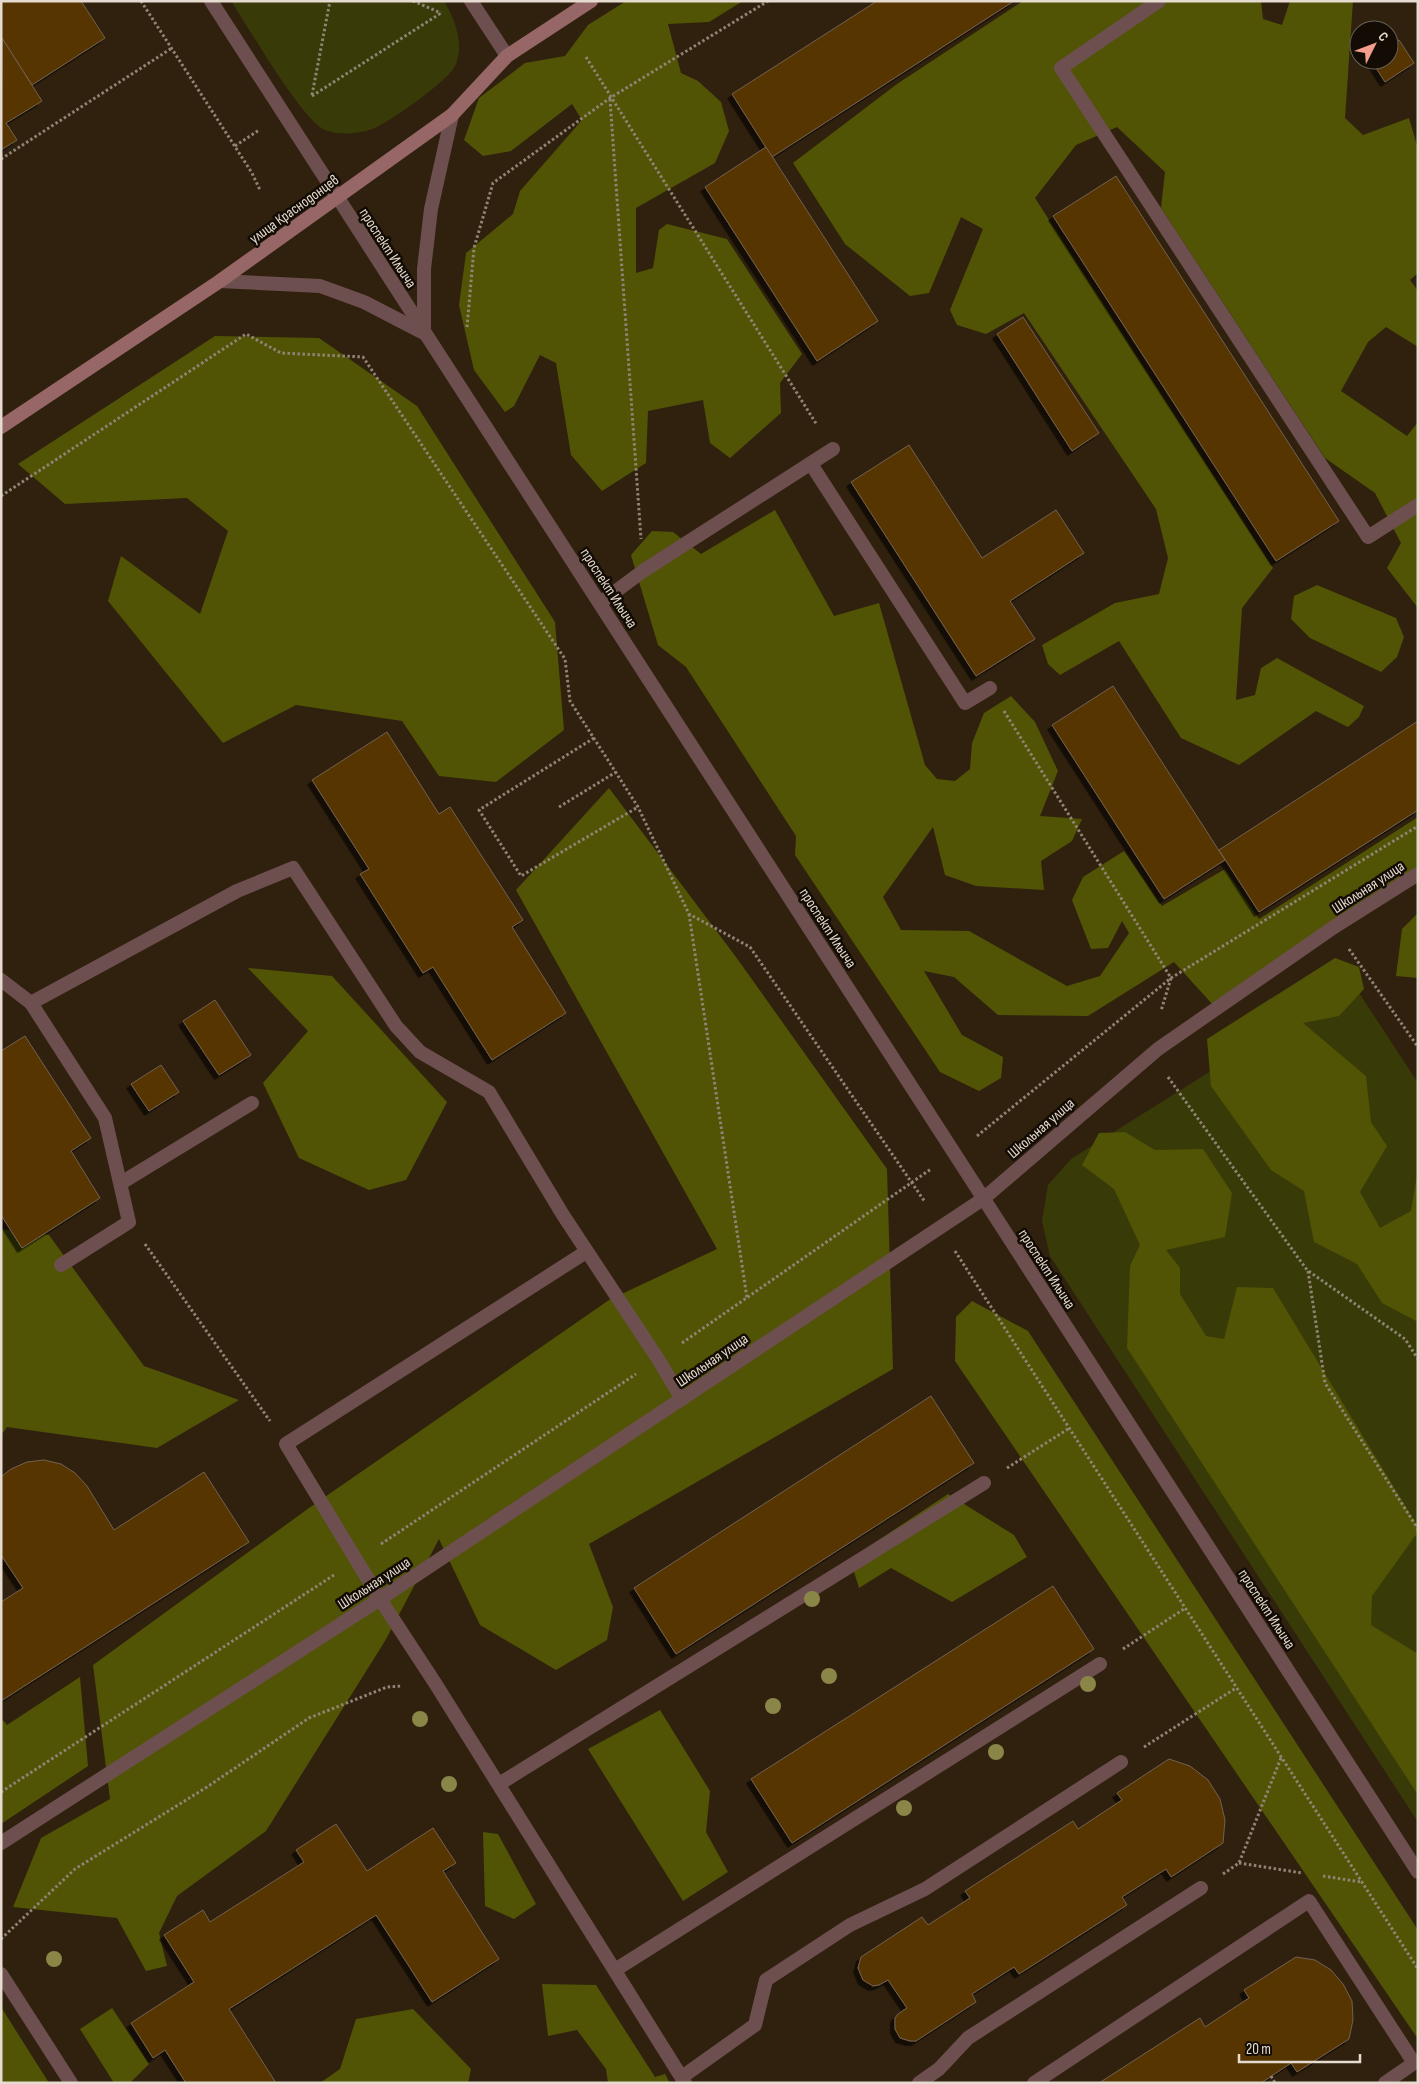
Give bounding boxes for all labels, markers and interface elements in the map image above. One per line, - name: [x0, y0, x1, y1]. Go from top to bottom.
- north arrow: [1349, 20, 1399, 70]
- text: С: [1375, 28, 1392, 45]
- street label: улица Краснодонцев: [246, 171, 343, 248]
- street label: проспект Ильича: [355, 205, 421, 292]
- street label: проспект Ильича: [576, 545, 642, 632]
- street label: Школьная улица: [1328, 857, 1408, 918]
- street label: проспект Ильича: [795, 885, 861, 972]
- street label: Школьная улица: [1004, 1094, 1079, 1163]
- street label: проспект Ильича: [1014, 1226, 1080, 1313]
- street label: Школьная улица: [673, 1329, 752, 1391]
- street label: Школьная улица: [334, 1553, 414, 1614]
- street label: проспект Ильича: [1234, 1566, 1300, 1653]
- scale bar: [1239, 2032, 1360, 2064]
- text: 20 m: [1246, 2040, 1271, 2059]

